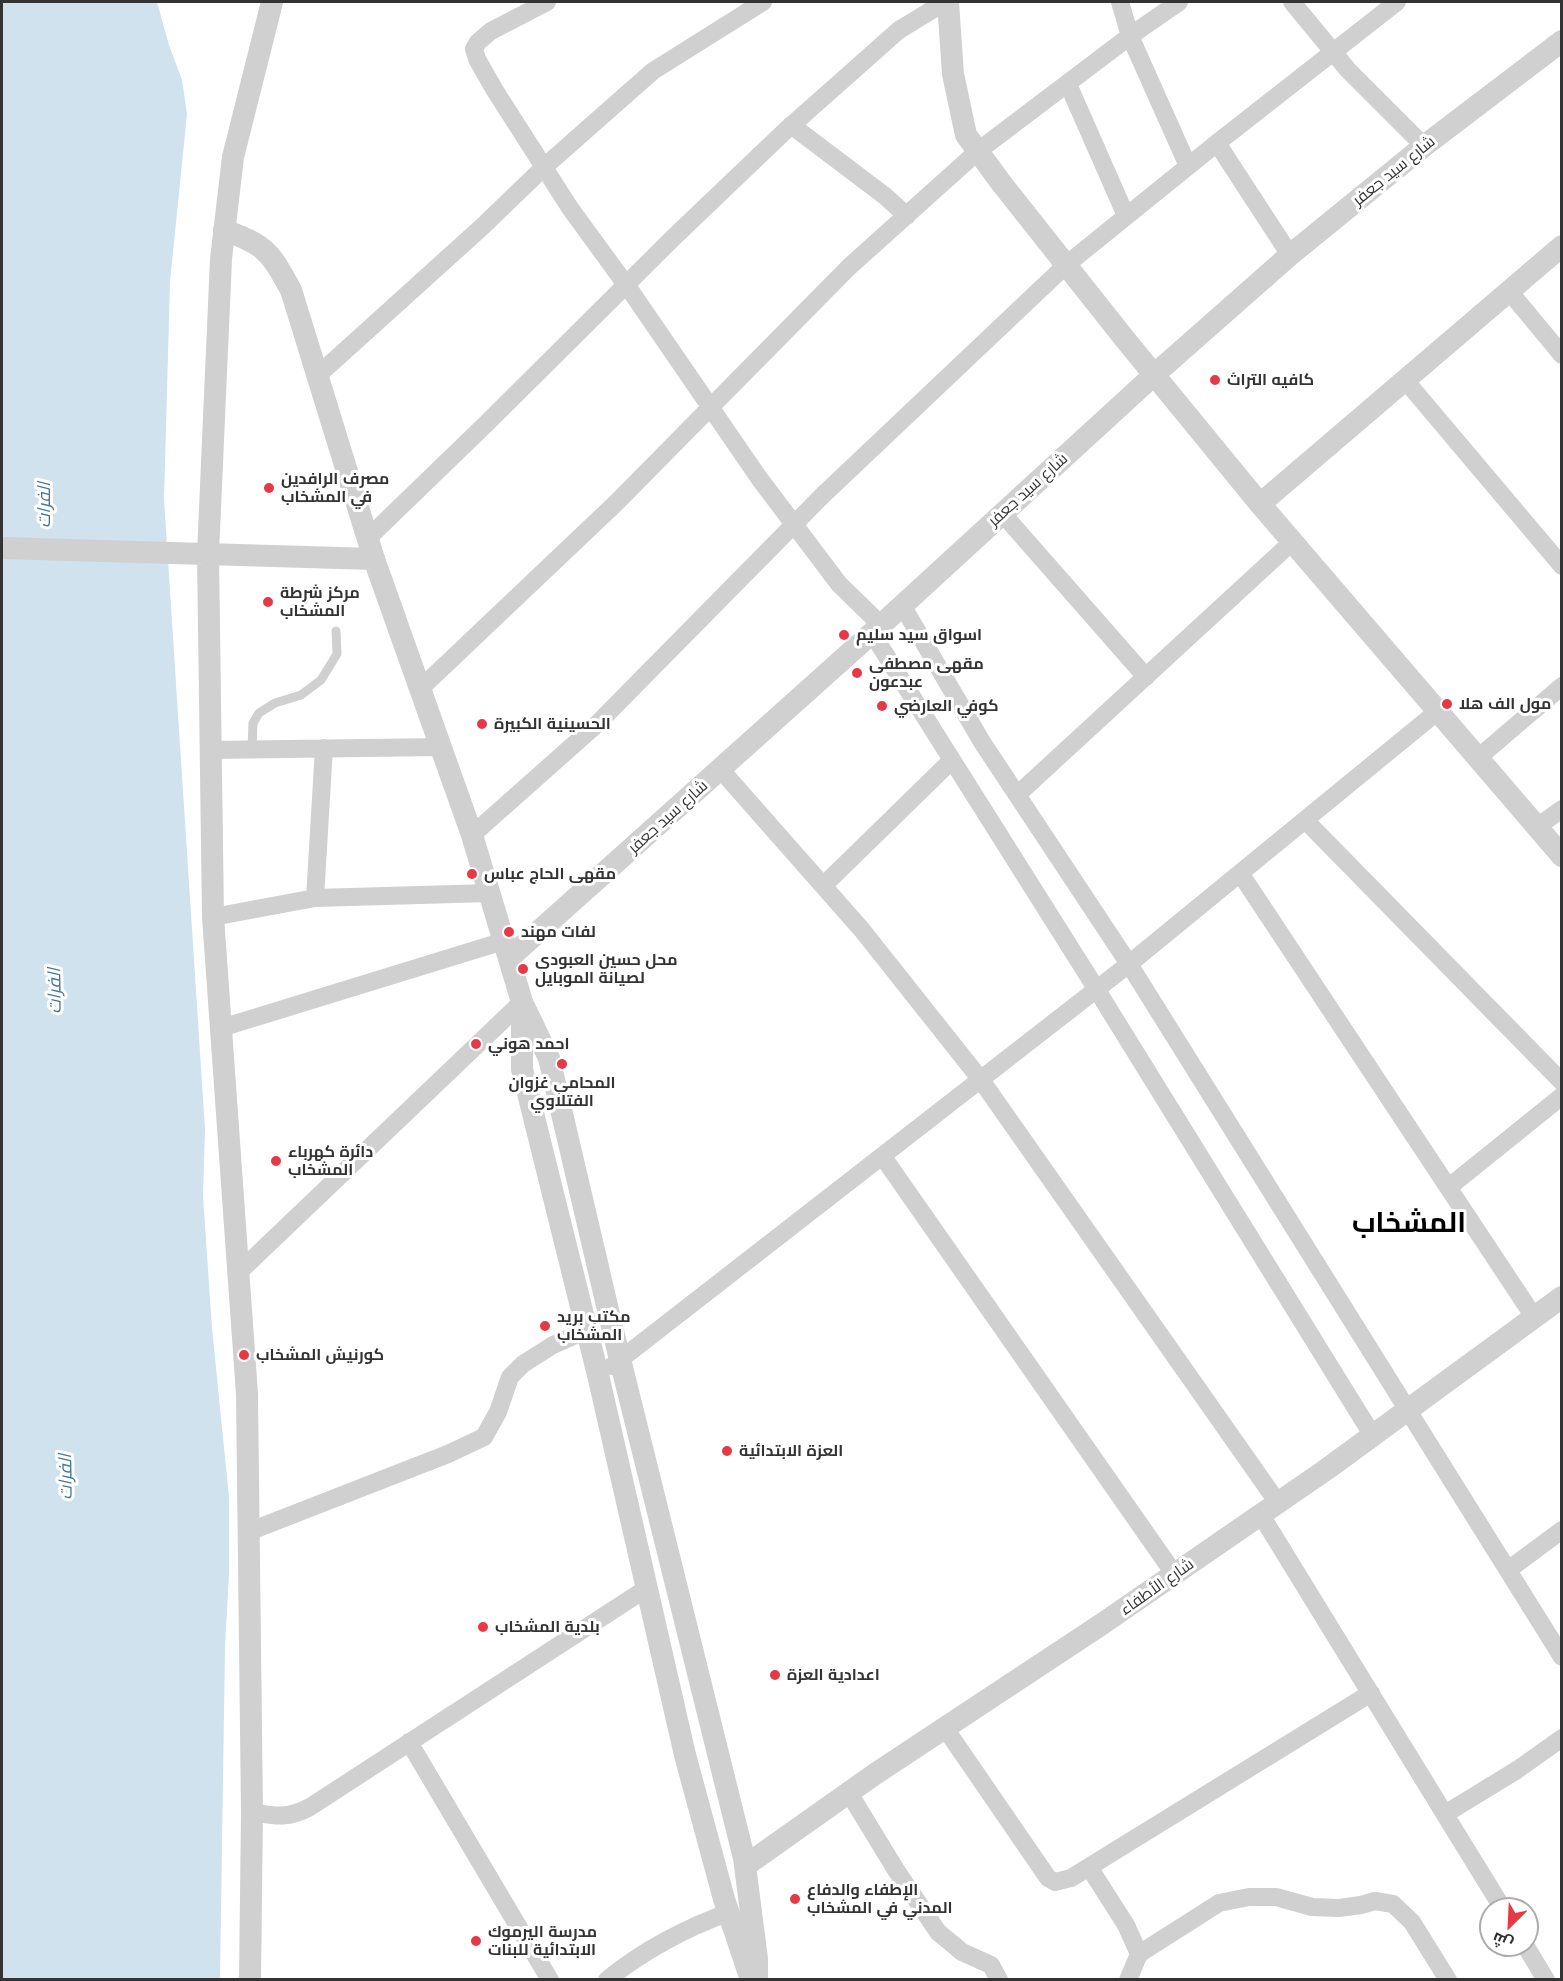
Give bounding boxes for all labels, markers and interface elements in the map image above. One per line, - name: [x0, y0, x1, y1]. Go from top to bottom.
- street label: شارع سيد جعفر: [1349, 132, 1439, 210]
- place label: كافيه التراث: [1227, 370, 1314, 390]
- marker: كافيه التراث: [1208, 373, 1222, 387]
- street label: شارع سيد جعفر: [984, 449, 1072, 531]
- place label: مصرف الرافدين في المشخاب: [281, 469, 389, 507]
- marker: مصرف الرافدين في المشخاب: [262, 481, 276, 495]
- water label: الفرات: [34, 482, 56, 528]
- place label: مركز شرطة المشخاب: [280, 583, 360, 621]
- marker: مركز شرطة المشخاب: [261, 595, 275, 609]
- place label: اسواق سيد سليم: [856, 625, 982, 645]
- marker: اسواق سيد سليم: [837, 628, 851, 642]
- place label: مقهى مصطفى عبدعون: [869, 654, 984, 692]
- marker: مقهى مصطفى عبدعون: [850, 666, 864, 680]
- place label: مول الف هلا: [1459, 694, 1551, 714]
- place label: كوفي العارضي: [894, 696, 999, 716]
- marker: مول الف هلا: [1440, 697, 1454, 711]
- marker: كوفي العارضي: [875, 699, 889, 713]
- place label: الحسينية الكبيرة: [494, 714, 611, 734]
- marker: الحسينية الكبيرة: [475, 717, 489, 731]
- street label: شارع سيد جعفر: [624, 776, 712, 858]
- place label: مقهى الحاج عباس: [484, 864, 616, 884]
- marker: مقهى الحاج عباس: [465, 867, 479, 881]
- place label: لفات مهند: [521, 922, 596, 942]
- marker: لفات مهند: [502, 925, 516, 939]
- place label: محل حسين العبودي لصيانة الموبايل: [535, 950, 678, 988]
- marker: محل حسين العبودي لصيانة الموبايل: [516, 962, 530, 976]
- water label: الفرات: [44, 968, 66, 1014]
- place label: احمد هوني: [488, 1034, 569, 1054]
- marker: احمد هوني: [469, 1037, 483, 1051]
- marker: المحامي غزوان الفتلاوي: [555, 1057, 569, 1071]
- place label: المحامي غزوان الفتلاوي: [508, 1073, 616, 1111]
- place label: دائرة كهرباء المشخاب: [288, 1142, 373, 1180]
- marker: دائرة كهرباء المشخاب: [269, 1154, 283, 1168]
- district label: المشخاب: [1352, 1207, 1466, 1241]
- place label: مكتب بريد المشخاب: [557, 1307, 630, 1345]
- marker: مكتب بريد المشخاب: [538, 1319, 552, 1333]
- place label: كورنيش المشخاب: [256, 1345, 384, 1365]
- marker: كورنيش المشخاب: [237, 1348, 251, 1362]
- place label: العزة الابتدائية: [739, 1441, 843, 1461]
- marker: العزة الابتدائية: [720, 1444, 734, 1458]
- water label: الفرات: [55, 1454, 77, 1500]
- street label: شارع الأطفاء: [1116, 1555, 1198, 1619]
- place label: بلدية المشخاب: [495, 1617, 600, 1637]
- marker: بلدية المشخاب: [476, 1620, 490, 1634]
- place label: اعدادية العزة: [787, 1665, 880, 1685]
- marker: اعدادية العزة: [768, 1668, 782, 1682]
- place label: الإطفاء والدفاع المدني في المشخاب: [807, 1880, 953, 1918]
- marker: الإطفاء والدفاع المدني في المشخاب: [788, 1892, 802, 1906]
- north arrow: [1479, 1897, 1539, 1957]
- place label: مدرسة اليرموك الابتدائية للبنات: [488, 1922, 597, 1960]
- text: ش: [1489, 1928, 1516, 1955]
- marker: مدرسة اليرموك الابتدائية للبنات: [469, 1934, 483, 1948]

